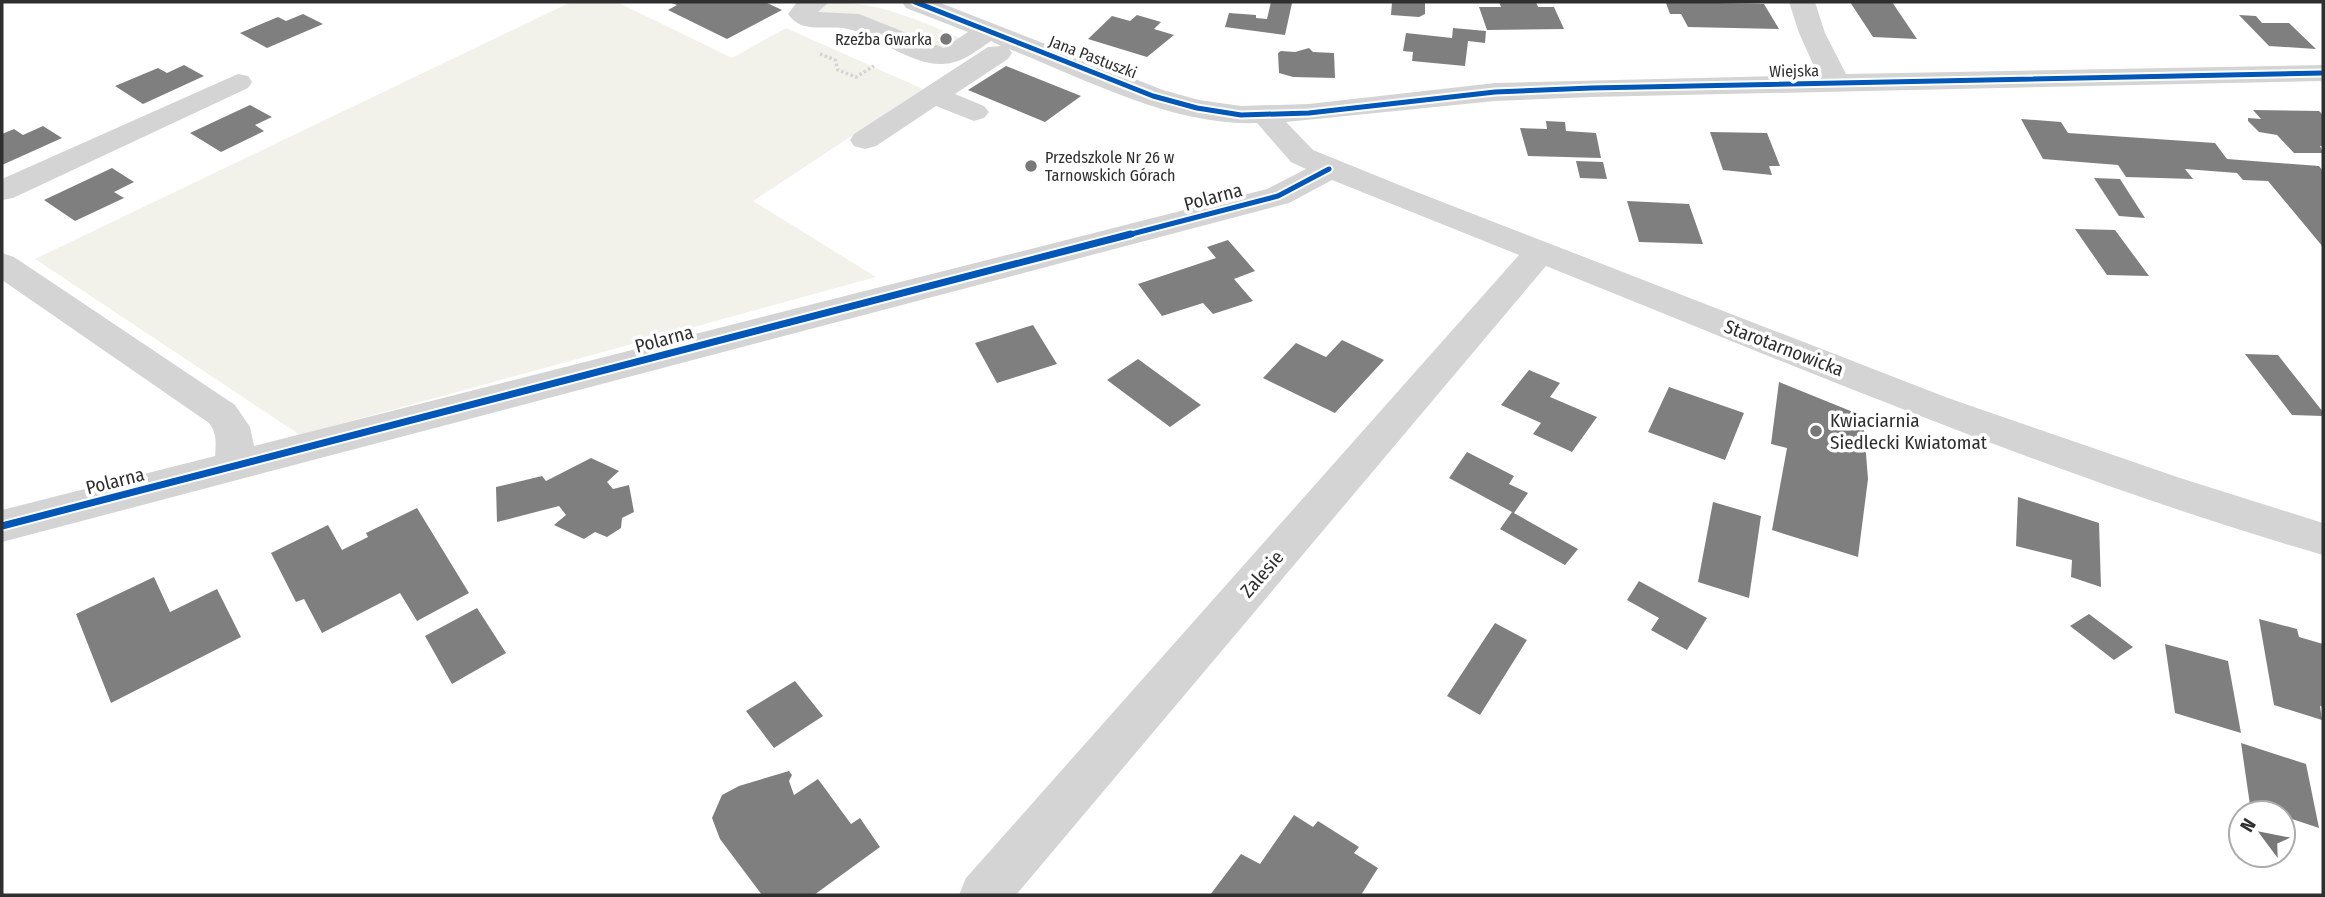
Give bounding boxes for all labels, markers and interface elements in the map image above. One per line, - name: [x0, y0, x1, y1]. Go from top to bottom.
- place label: Rzeźba Gwarka: [835, 30, 932, 49]
- marker: Rzeźba Gwarka: [938, 31, 954, 47]
- street label: Jana Pastuszki: [1046, 32, 1140, 82]
- street label: Wiejska: [1769, 61, 1819, 81]
- place label: Przedszkole Nr 26 w Tarnowskich Górach: [1045, 148, 1176, 185]
- marker: Przedszkole Nr 26 w Tarnowskich Górach: [1023, 158, 1039, 174]
- street label: Polarna: [1181, 178, 1245, 216]
- street label: Starotarnowicka: [1721, 315, 1847, 381]
- street label: Polarna: [632, 320, 696, 358]
- place label: Kwiaciarnia Siedlecki Kwiatomat: [1830, 409, 1988, 454]
- marker: Kwiaciarnia Siedlecki Kwiatomat: [1808, 423, 1824, 439]
- street label: Polarna: [83, 463, 147, 499]
- street label: Zalesie: [1235, 546, 1289, 602]
- north arrow: [2227, 799, 2297, 869]
- text: N: [2235, 814, 2261, 836]

